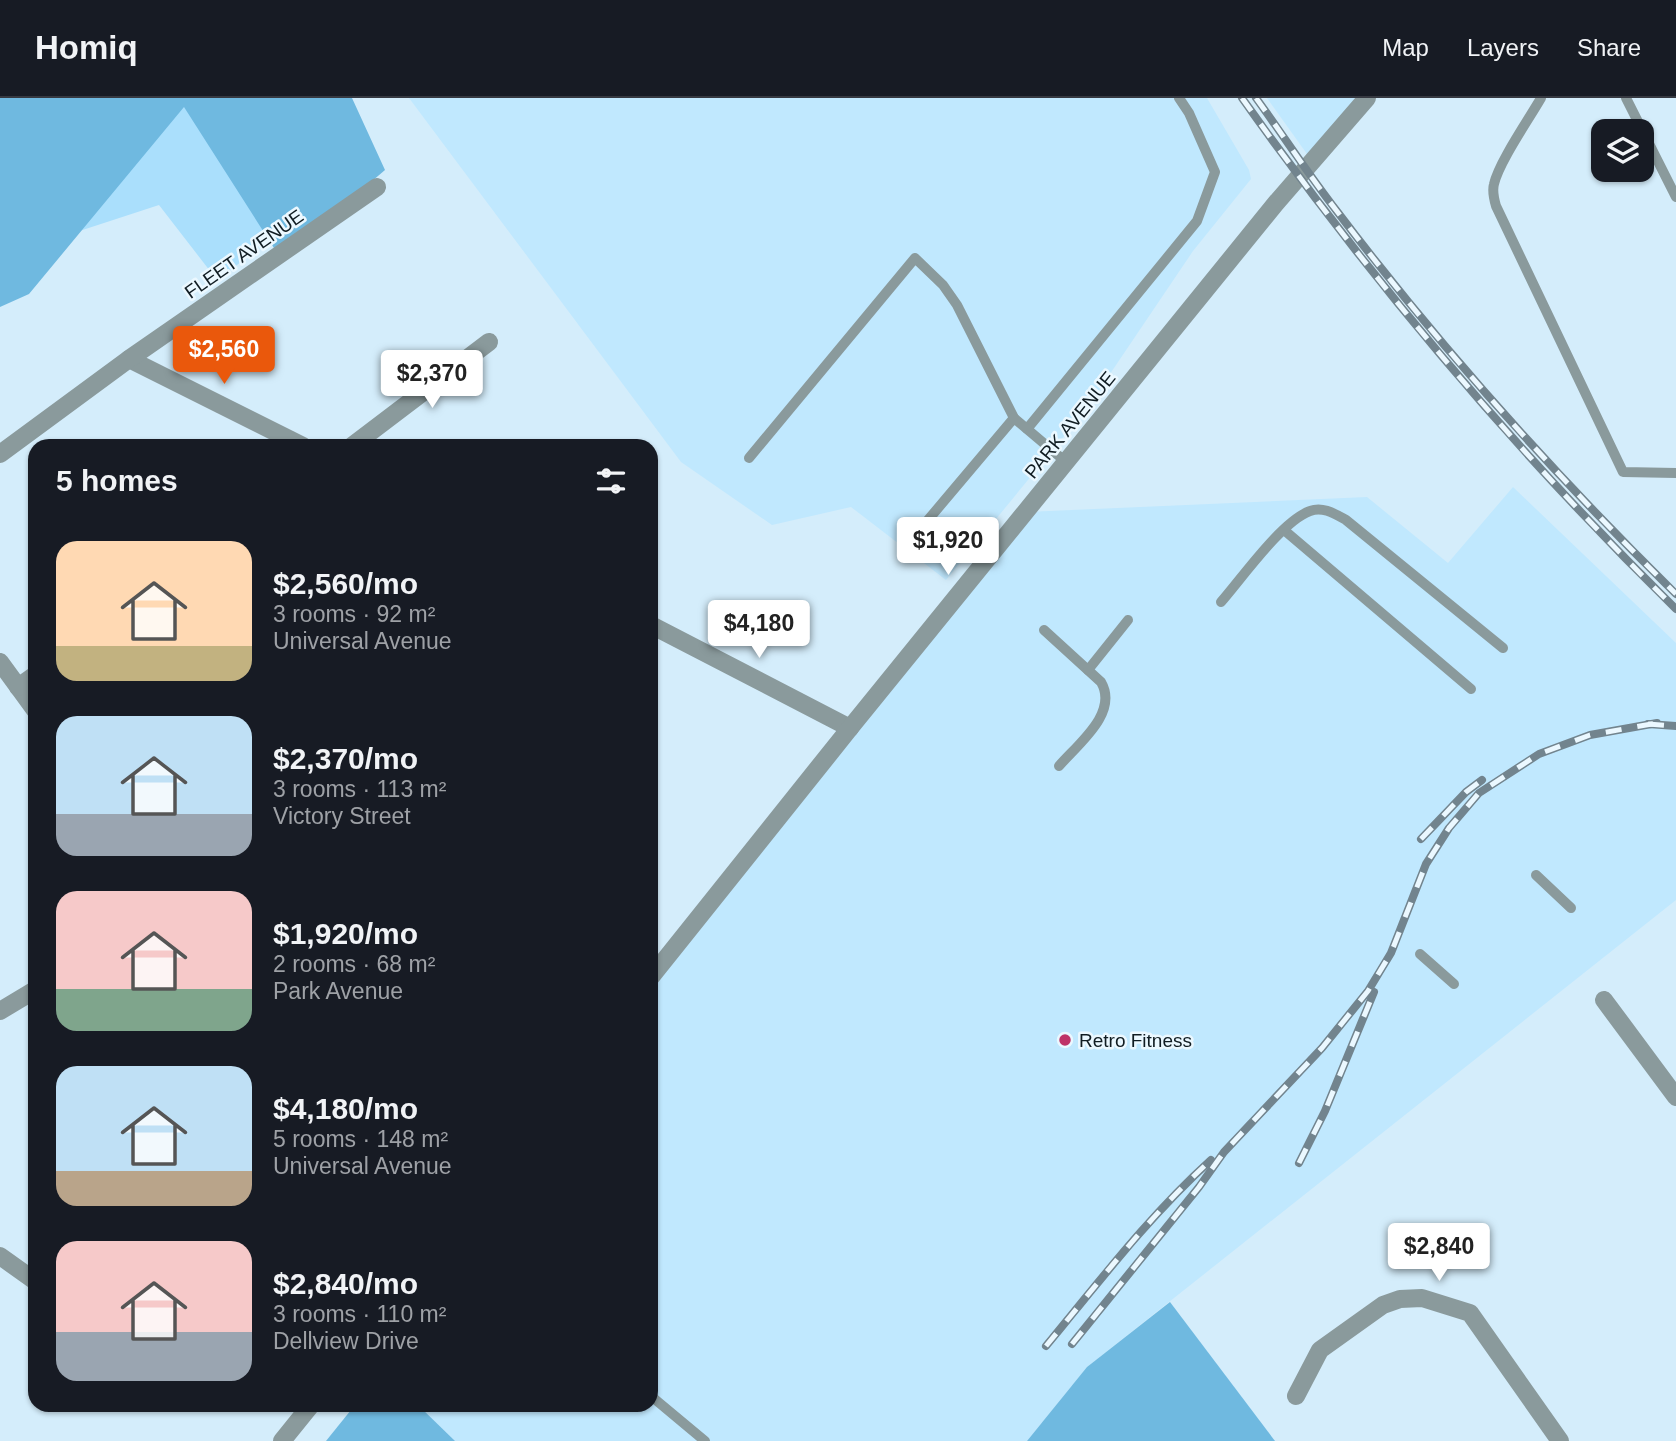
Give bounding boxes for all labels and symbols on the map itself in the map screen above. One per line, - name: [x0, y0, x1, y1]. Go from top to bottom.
- street label: FLEET AVENUE: [181, 205, 307, 303]
- pin: $2,560: [167, 327, 281, 386]
- pin: $2,370: [375, 350, 489, 410]
- street label: PARK AVENUE: [1021, 367, 1119, 483]
- pin: $1,920: [891, 518, 1005, 577]
- pin: $4,180: [702, 601, 816, 660]
- place label: Retro Fitness: [1079, 1030, 1192, 1051]
- marker: Retro Fitness: [1057, 1032, 1073, 1048]
- pin: $2,840: [1382, 1224, 1496, 1283]

